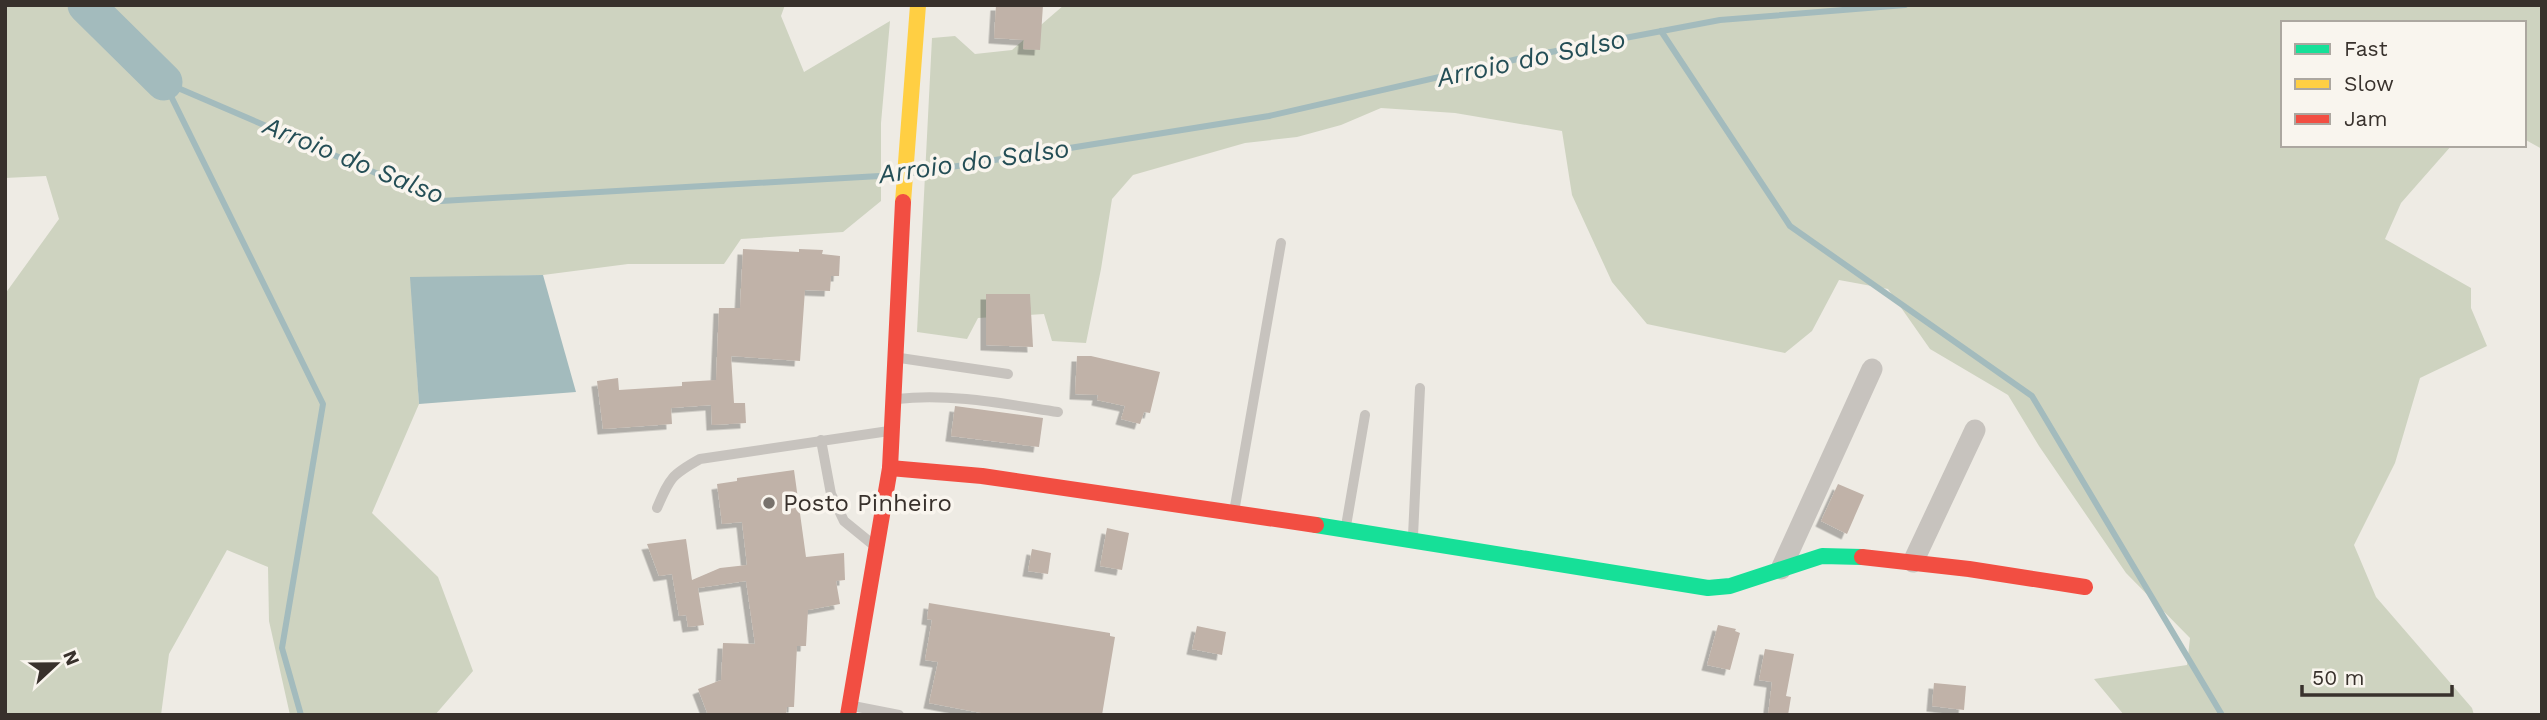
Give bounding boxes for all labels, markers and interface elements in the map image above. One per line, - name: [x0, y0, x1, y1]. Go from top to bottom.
- legend: [2281, 21, 2526, 147]
- water label: Arroio do Salso: [1433, 23, 1628, 93]
- text: Fast: [2344, 36, 2388, 61]
- text: Slow: [2344, 71, 2394, 96]
- text: Jam: [2344, 106, 2387, 131]
- water label: Arroio do Salso: [258, 110, 449, 210]
- water label: Arroio do Salso: [876, 133, 1071, 189]
- place label: Posto Pinheiro: [783, 489, 952, 517]
- marker: Posto Pinheiro: [761, 495, 777, 511]
- north arrow: [21, 629, 91, 699]
- text: N: [58, 647, 85, 669]
- scale bar: [2302, 654, 2452, 698]
- text: 50 m: [2312, 665, 2364, 690]

